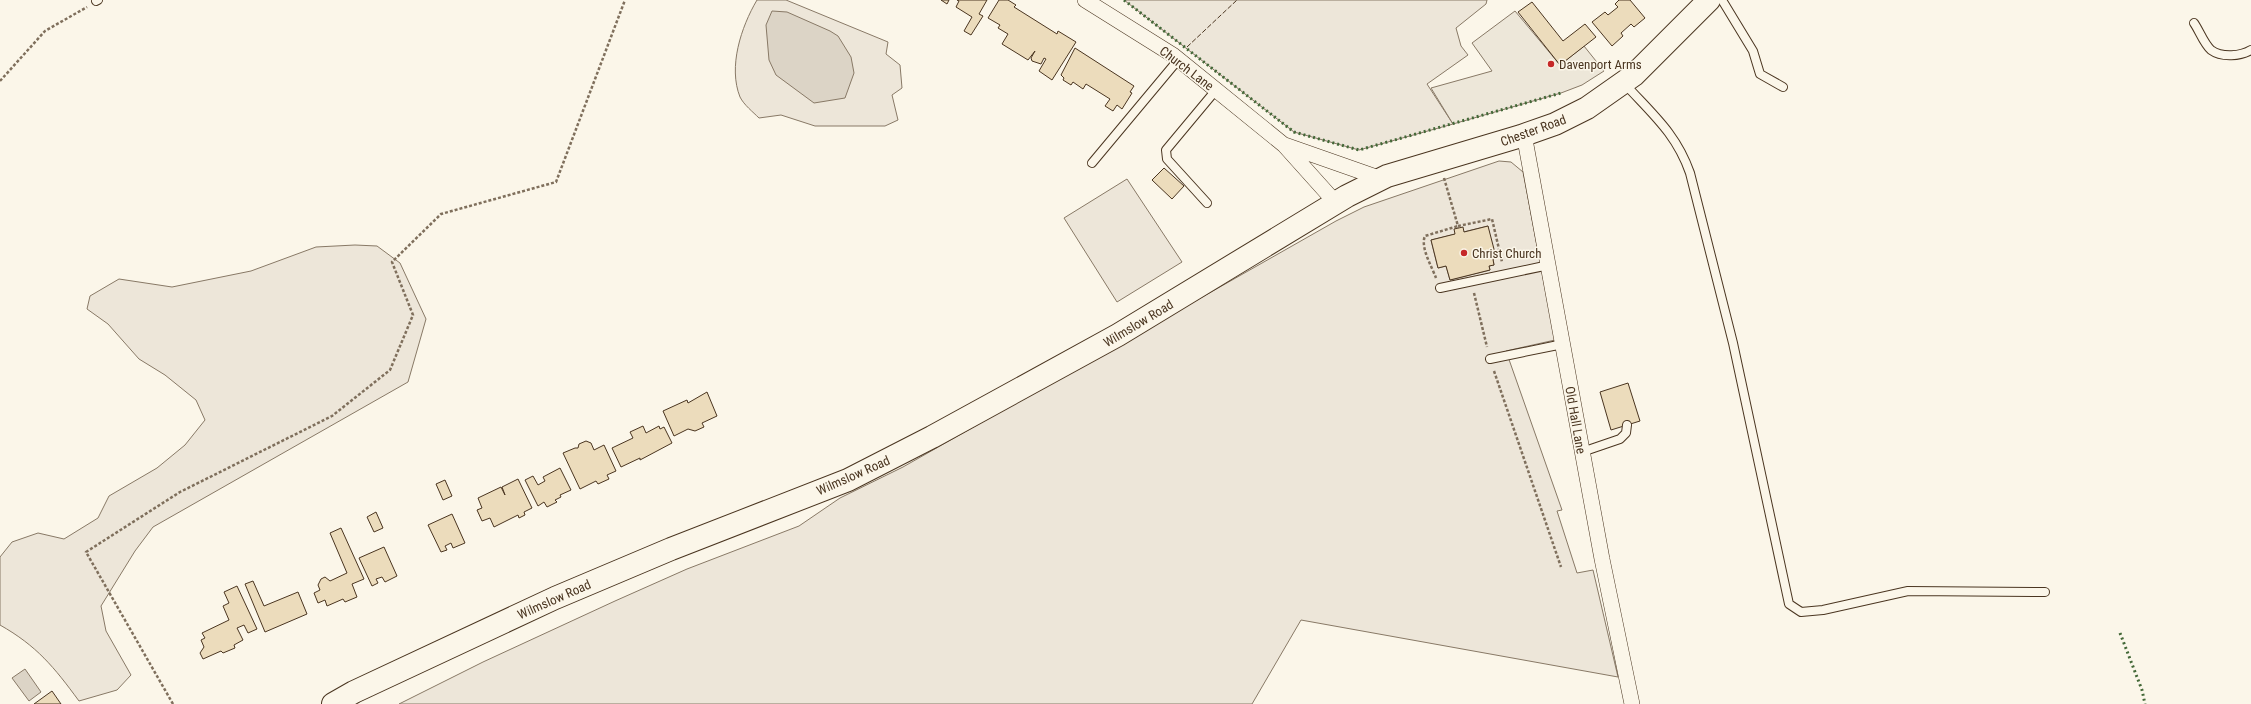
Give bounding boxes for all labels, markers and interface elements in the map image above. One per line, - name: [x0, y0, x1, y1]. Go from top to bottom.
- street label: Church Lane: [1157, 43, 1217, 94]
- place label: Davenport Arms: [1559, 57, 1642, 72]
- marker: Davenport Arms: [1546, 59, 1556, 69]
- street label: Chester Road: [1498, 112, 1568, 149]
- place label: Christ Church: [1472, 246, 1541, 261]
- marker: Christ Church: [1459, 248, 1469, 258]
- street label: Wilmslow Road: [1101, 297, 1176, 350]
- street label: Old Hall Lane: [1562, 385, 1589, 455]
- street label: Wilmslow Road: [814, 453, 892, 498]
- street label: Wilmslow Road: [515, 577, 593, 622]

